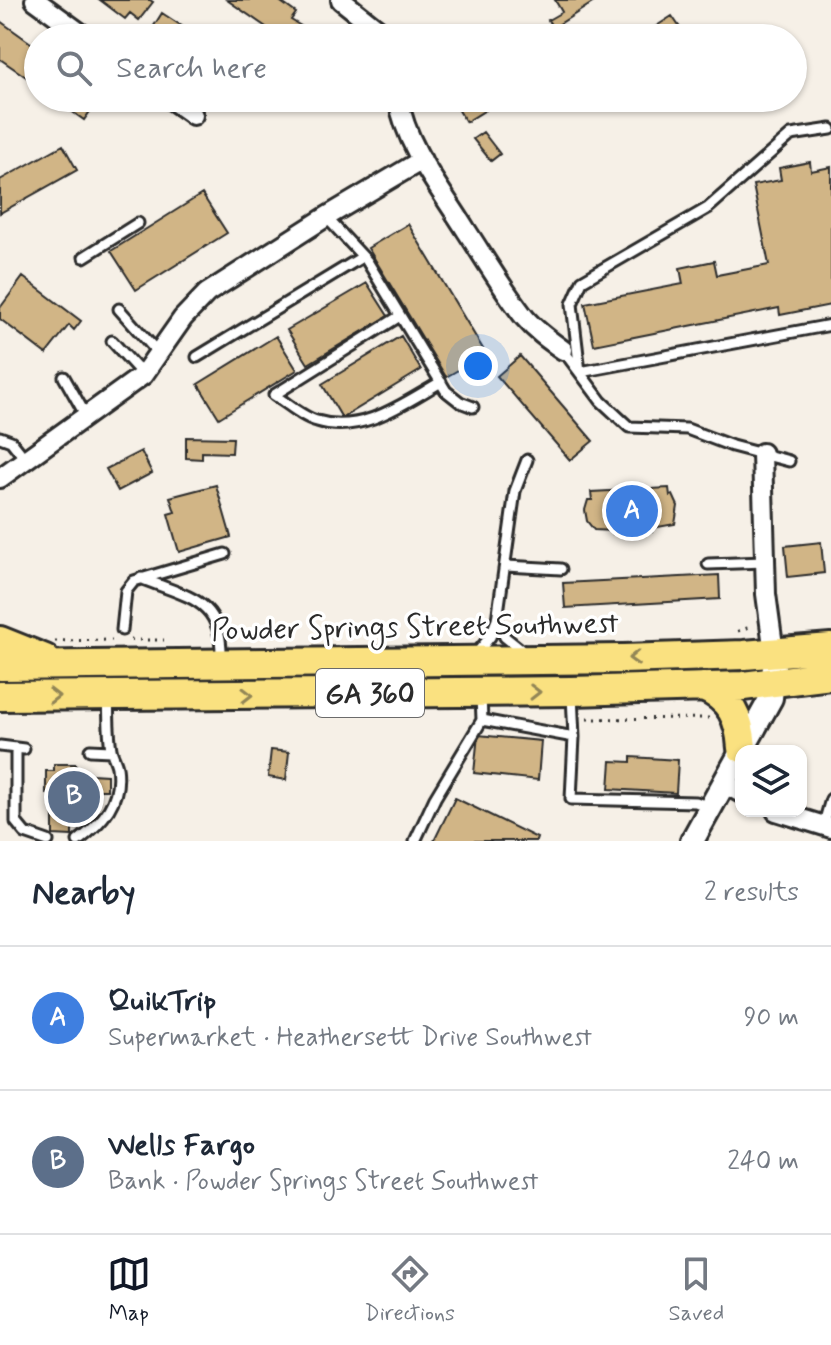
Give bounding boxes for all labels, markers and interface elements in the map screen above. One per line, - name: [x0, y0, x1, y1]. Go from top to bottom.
- search box: [24, 24, 807, 112]
- icon: search: [52, 46, 96, 90]
- text: Search here: [116, 49, 267, 88]
- your location: [458, 346, 498, 386]
- pin: A: [606, 481, 658, 541]
- street label: Powder Springs Street Southwest: [211, 604, 619, 653]
- one-way arrow: [627, 650, 640, 667]
- road number: GA 360: [316, 669, 424, 717]
- one-way arrow: [529, 683, 542, 700]
- one-way arrow: [241, 686, 254, 704]
- one-way arrow: [48, 687, 61, 705]
- map controls: [735, 745, 807, 817]
- button: layers: [735, 745, 807, 817]
- pin: B: [48, 767, 100, 827]
- text: Nearby: [32, 871, 136, 916]
- text: 2 results: [704, 876, 799, 910]
- text: QuikTrip: [108, 982, 216, 1021]
- text: A: [49, 1001, 67, 1035]
- text: 90 m: [744, 1001, 799, 1035]
- text: Supermarket · Heathersett Drive Southwest: [108, 1021, 592, 1055]
- text: Wells Fargo: [108, 1126, 255, 1165]
- text: B: [50, 1145, 66, 1179]
- text: 240 m: [727, 1145, 799, 1179]
- text: Bank · Powder Springs Street Southwest: [108, 1165, 538, 1199]
- tab: Map: [107, 1252, 151, 1328]
- tab: Directions: [364, 1252, 455, 1328]
- tab: Saved: [669, 1252, 724, 1328]

